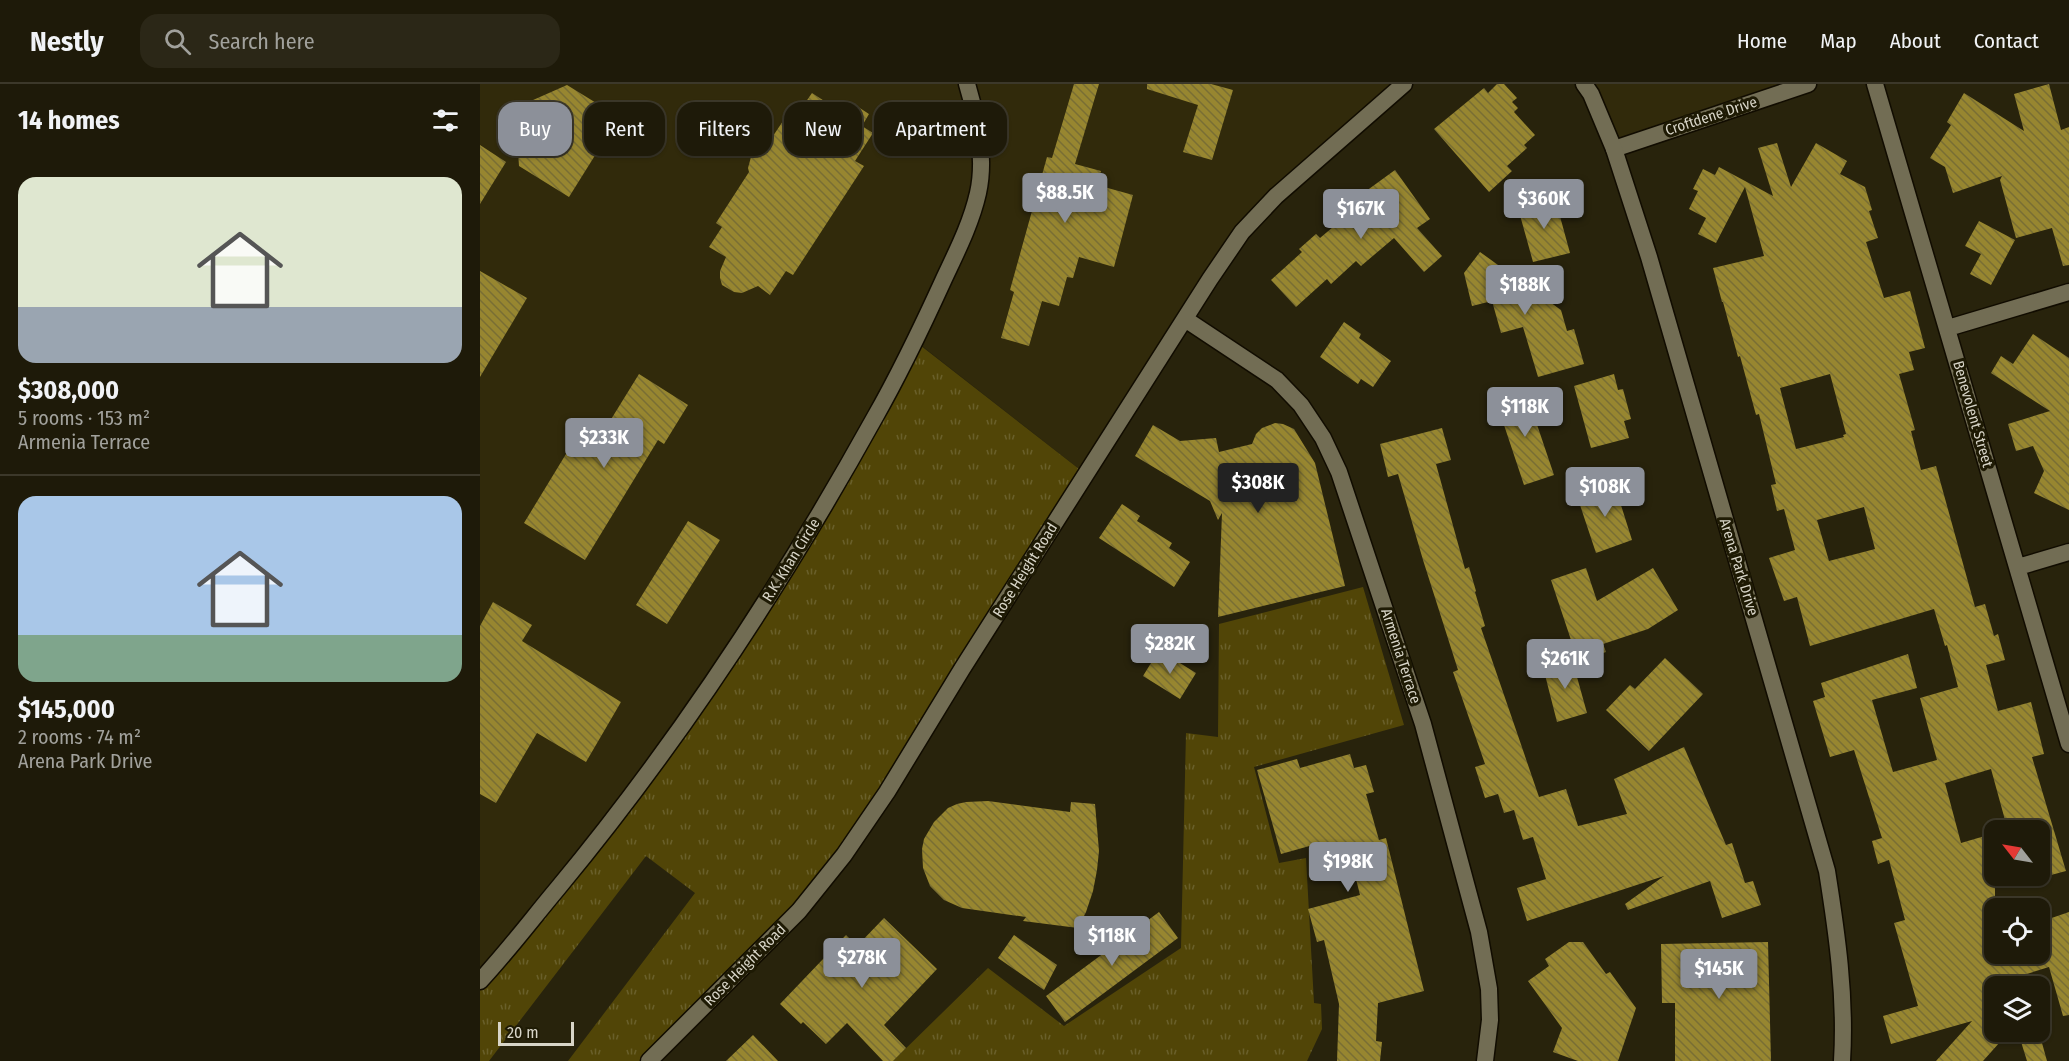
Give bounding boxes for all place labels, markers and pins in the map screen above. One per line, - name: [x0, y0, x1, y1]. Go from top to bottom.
- pin: $88.5K: [1016, 173, 1114, 224]
- pin: $360K: [1502, 179, 1586, 230]
- pin: $167K: [1319, 189, 1403, 240]
- pin: $188K: [1483, 265, 1567, 316]
- pin: $118K: [1483, 387, 1567, 438]
- pin: $233K: [562, 418, 646, 469]
- pin: $308K: [1216, 463, 1300, 514]
- pin: $108K: [1563, 467, 1647, 518]
- pin: $282K: [1128, 624, 1212, 675]
- pin: $261K: [1523, 639, 1607, 690]
- pin: $198K: [1306, 842, 1390, 893]
- pin: $118K: [1070, 916, 1154, 967]
- pin: $278K: [820, 938, 904, 989]
- pin: $145K: [1677, 949, 1761, 1000]

